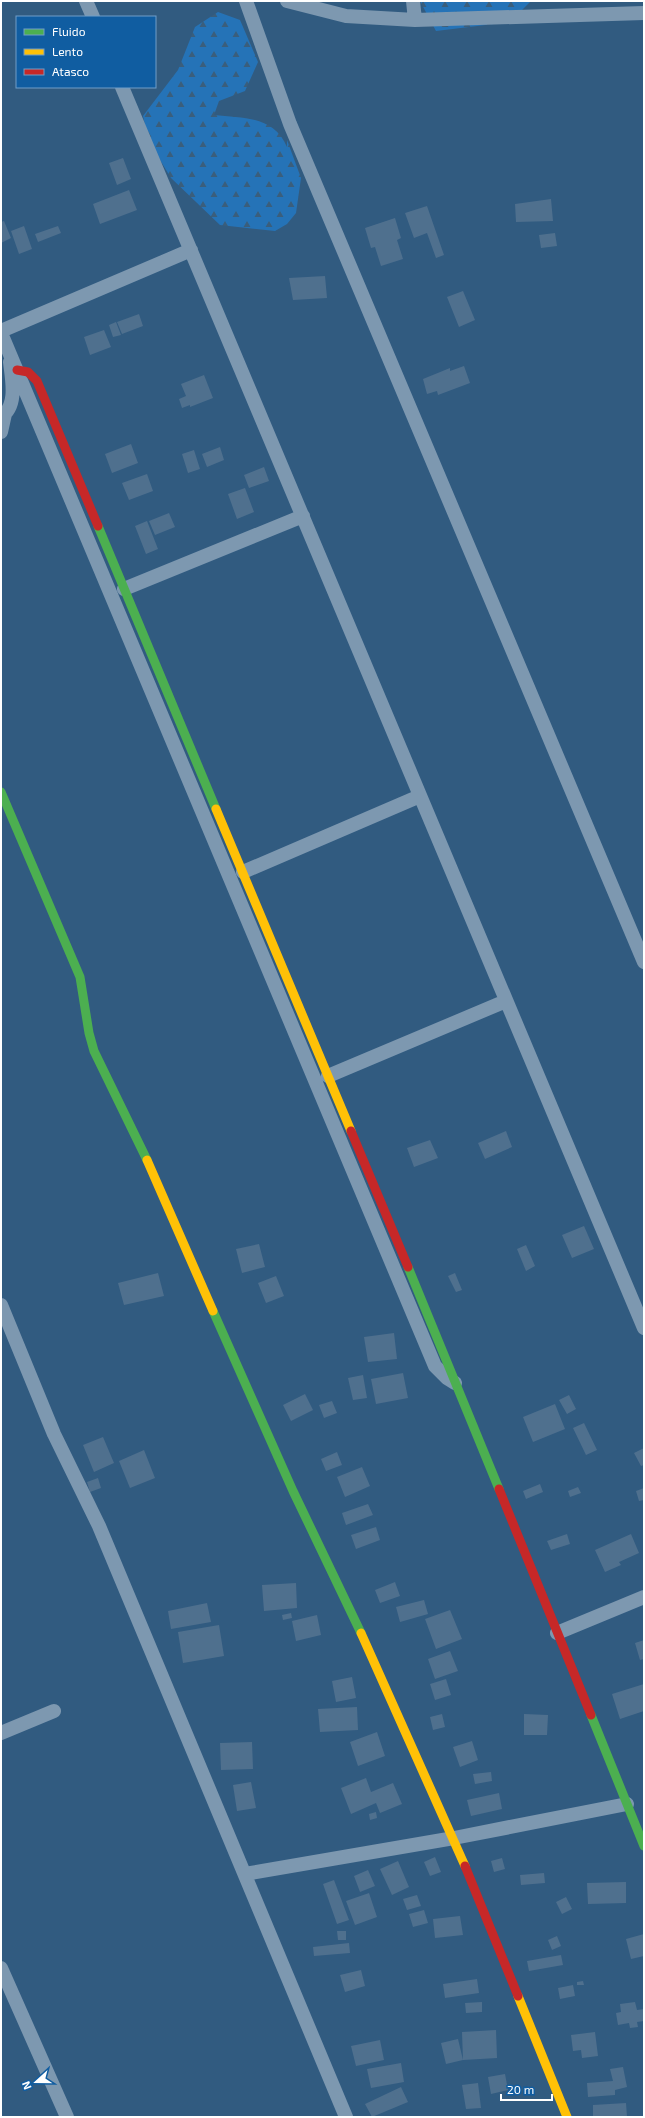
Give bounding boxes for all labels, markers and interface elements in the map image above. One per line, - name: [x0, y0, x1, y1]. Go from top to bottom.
- legend: [16, 16, 156, 88]
- text: Fluido: [52, 24, 86, 38]
- text: Lento: [52, 44, 83, 58]
- text: Atasco: [52, 64, 89, 78]
- north arrow: [16, 2062, 56, 2102]
- scale bar: [501, 2076, 552, 2102]
- text: N: [19, 2080, 34, 2092]
- text: 20 m: [507, 2082, 534, 2096]

